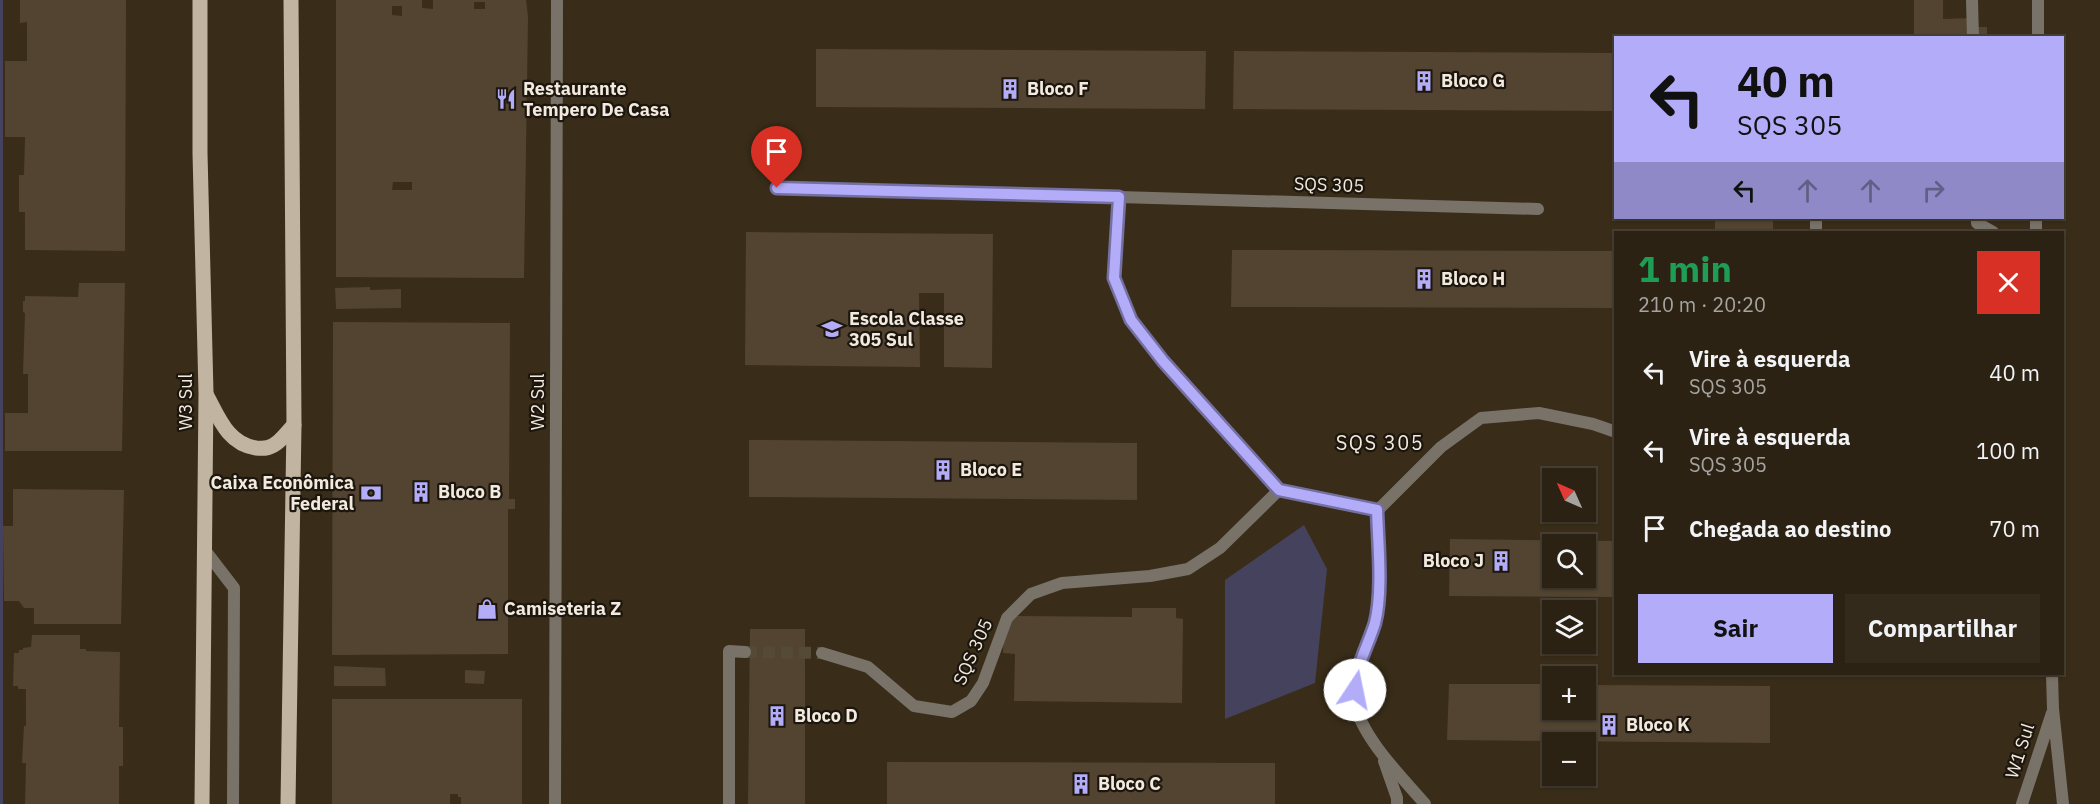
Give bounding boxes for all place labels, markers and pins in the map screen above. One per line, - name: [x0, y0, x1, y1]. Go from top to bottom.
- building icon: Bloco G: [1412, 69, 1436, 93]
- place label: Bloco G: [1441, 69, 1505, 92]
- place label: Restaurante Tempero De Casa: [523, 77, 669, 121]
- building icon: Bloco F: [998, 77, 1022, 101]
- place label: Bloco F: [1027, 77, 1089, 100]
- restaurant icon: Restaurante Tempero De Casa: [494, 87, 518, 111]
- pin: [751, 126, 802, 188]
- building icon: Bloco H: [1412, 267, 1436, 291]
- place label: Bloco H: [1441, 267, 1505, 290]
- place label: Escola Classe 305 Sul: [849, 307, 964, 351]
- school or university icon: Escola Classe 305 Sul: [820, 317, 844, 341]
- building icon: Bloco E: [931, 458, 955, 482]
- place label: Bloco E: [960, 458, 1022, 481]
- place label: Caixa Econômica Federal: [211, 471, 355, 515]
- building icon: Bloco B: [409, 480, 433, 504]
- place label: Bloco B: [438, 480, 501, 503]
- bank icon: Caixa Econômica Federal: [359, 481, 383, 505]
- place label: Bloco J: [1423, 549, 1484, 572]
- building icon: Bloco J: [1489, 549, 1513, 573]
- shop icon: Camiseteria Z: [475, 597, 499, 621]
- place label: Camiseteria Z: [504, 597, 621, 620]
- building icon: Bloco D: [765, 704, 789, 728]
- place label: Bloco D: [794, 704, 858, 727]
- building icon: Bloco K: [1597, 713, 1621, 737]
- place label: Bloco K: [1626, 713, 1690, 736]
- building icon: Bloco C: [1069, 772, 1093, 796]
- place label: Bloco C: [1098, 772, 1161, 795]

